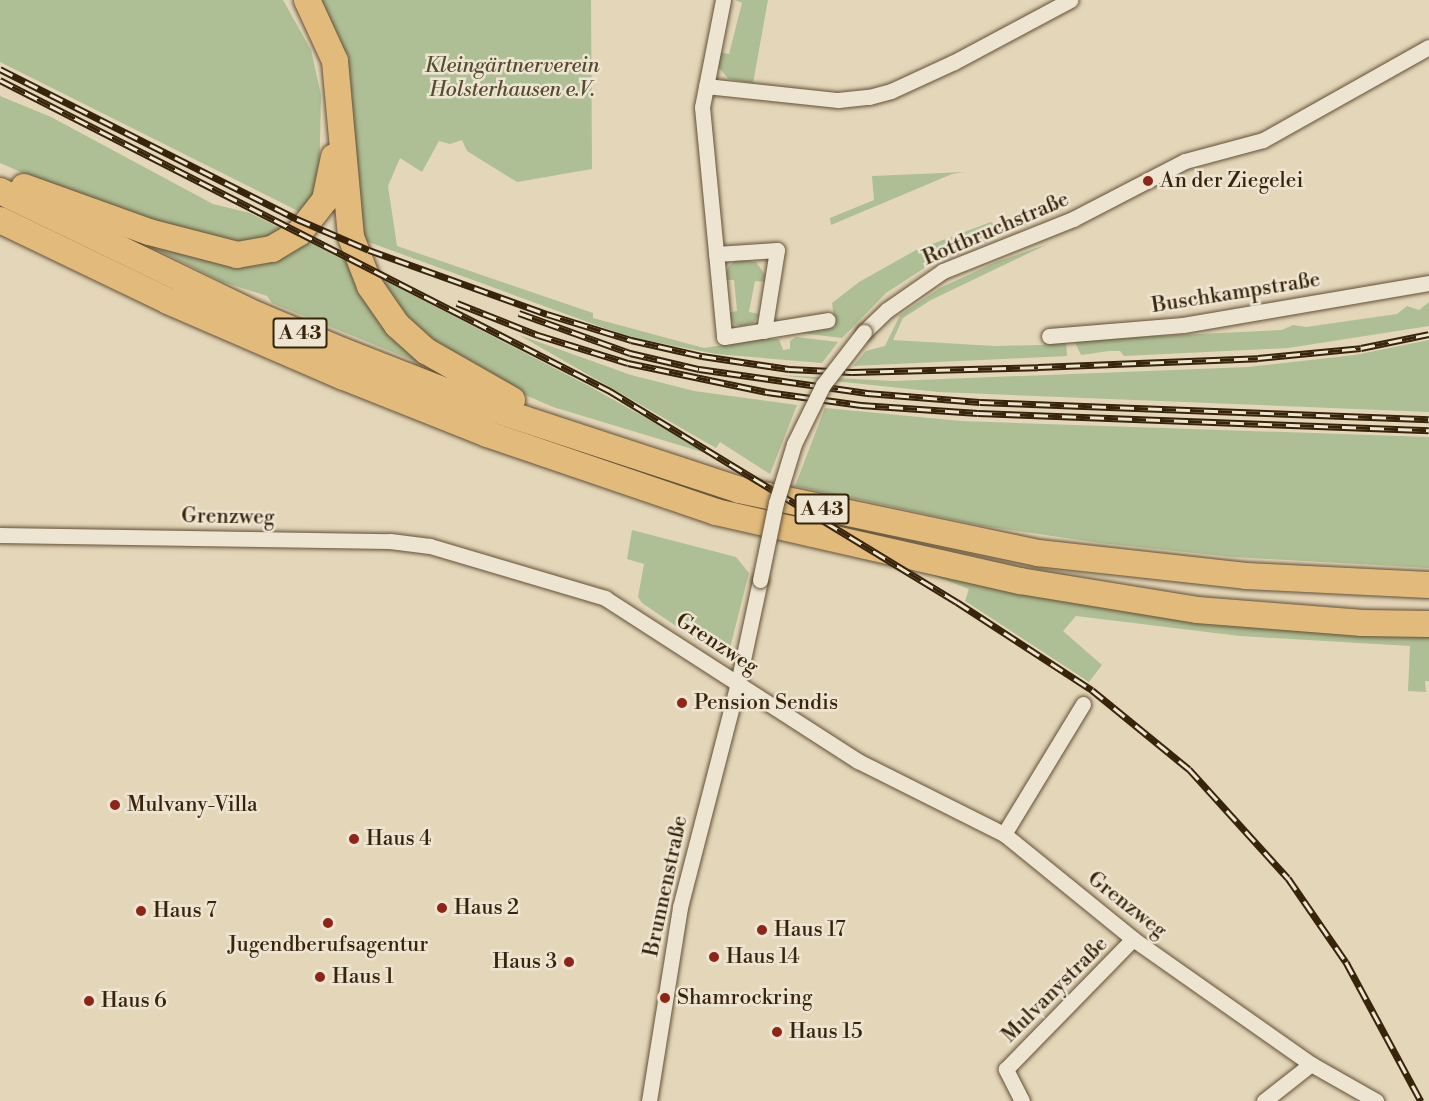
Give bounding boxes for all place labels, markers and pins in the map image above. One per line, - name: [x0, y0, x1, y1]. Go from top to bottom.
- place label: An der Ziegelei: [1160, 168, 1303, 194]
- marker: An der Ziegelei: [1141, 174, 1155, 188]
- place label: Pension Sendis: [694, 690, 838, 716]
- marker: Pension Sendis: [675, 696, 689, 710]
- place label: Mulvany-Villa: [127, 792, 258, 818]
- marker: Mulvany-Villa: [108, 798, 122, 812]
- place label: Haus 4: [366, 826, 431, 852]
- marker: Haus 4: [347, 832, 361, 846]
- place label: Haus 2: [454, 895, 519, 921]
- place label: Haus 7: [153, 898, 217, 924]
- marker: Haus 2: [435, 901, 449, 915]
- marker: Haus 7: [134, 904, 148, 918]
- marker: Jugendberufsagentur: [321, 916, 335, 930]
- place label: Haus 17: [774, 917, 845, 943]
- marker: Haus 17: [755, 923, 769, 937]
- place label: Jugendberufsagentur: [228, 932, 428, 958]
- place label: Haus 14: [726, 944, 800, 970]
- place label: Haus 3: [492, 949, 557, 975]
- marker: Haus 14: [707, 950, 721, 964]
- marker: Haus 3: [562, 955, 576, 969]
- place label: Haus 1: [332, 964, 394, 990]
- marker: Haus 1: [313, 970, 327, 984]
- place label: Shamrockring: [677, 985, 813, 1011]
- place label: Haus 6: [101, 988, 167, 1014]
- marker: Shamrockring: [658, 991, 672, 1005]
- marker: Haus 6: [82, 994, 96, 1008]
- place label: Haus 15: [789, 1019, 863, 1045]
- marker: Haus 15: [770, 1025, 784, 1039]

